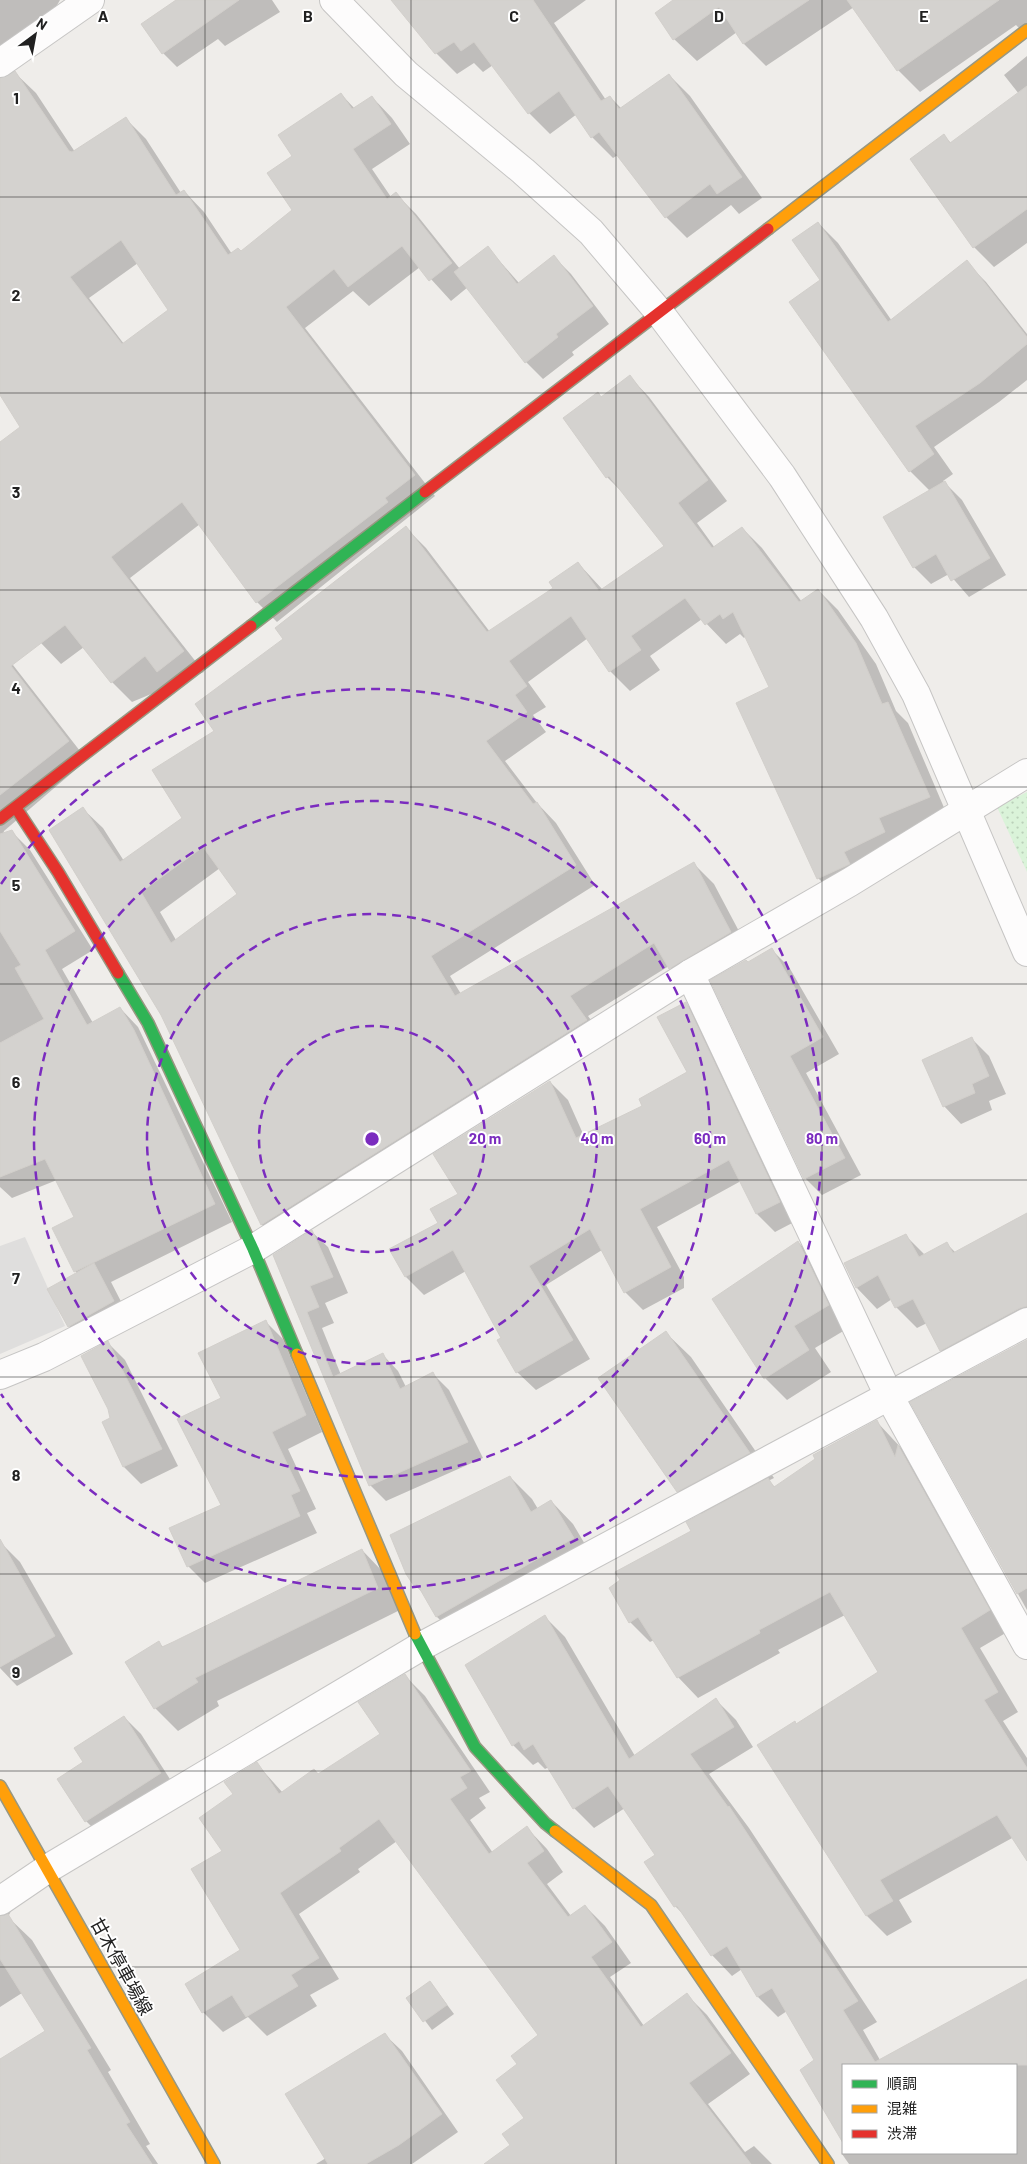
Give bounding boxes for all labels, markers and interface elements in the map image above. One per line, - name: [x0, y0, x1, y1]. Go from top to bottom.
- text: A: [98, 6, 109, 25]
- text: B: [303, 6, 313, 25]
- text: C: [509, 6, 519, 25]
- text: D: [714, 6, 724, 25]
- text: E: [919, 6, 929, 25]
- north arrow: [10, 10, 60, 60]
- text: N: [34, 14, 51, 33]
- text: 1: [13, 88, 19, 107]
- text: 2: [12, 285, 21, 304]
- text: 3: [12, 482, 20, 501]
- text: 4: [11, 678, 21, 697]
- text: 5: [12, 875, 21, 894]
- text: 6: [12, 1072, 21, 1091]
- text: 20 m: [469, 1129, 501, 1147]
- text: 40 m: [580, 1129, 614, 1147]
- text: 60 m: [694, 1129, 726, 1147]
- text: 80 m: [806, 1129, 838, 1147]
- centre of rings: [363, 1130, 381, 1148]
- text: 7: [12, 1268, 20, 1287]
- text: 8: [12, 1465, 21, 1484]
- text: 9: [12, 1662, 20, 1681]
- street label: 甘木停車場線: [86, 1913, 158, 2019]
- legend: [842, 2064, 1017, 2154]
- text: 順調: [887, 2074, 917, 2092]
- text: 混雑: [887, 2099, 917, 2117]
- text: 渋滞: [887, 2124, 917, 2142]

